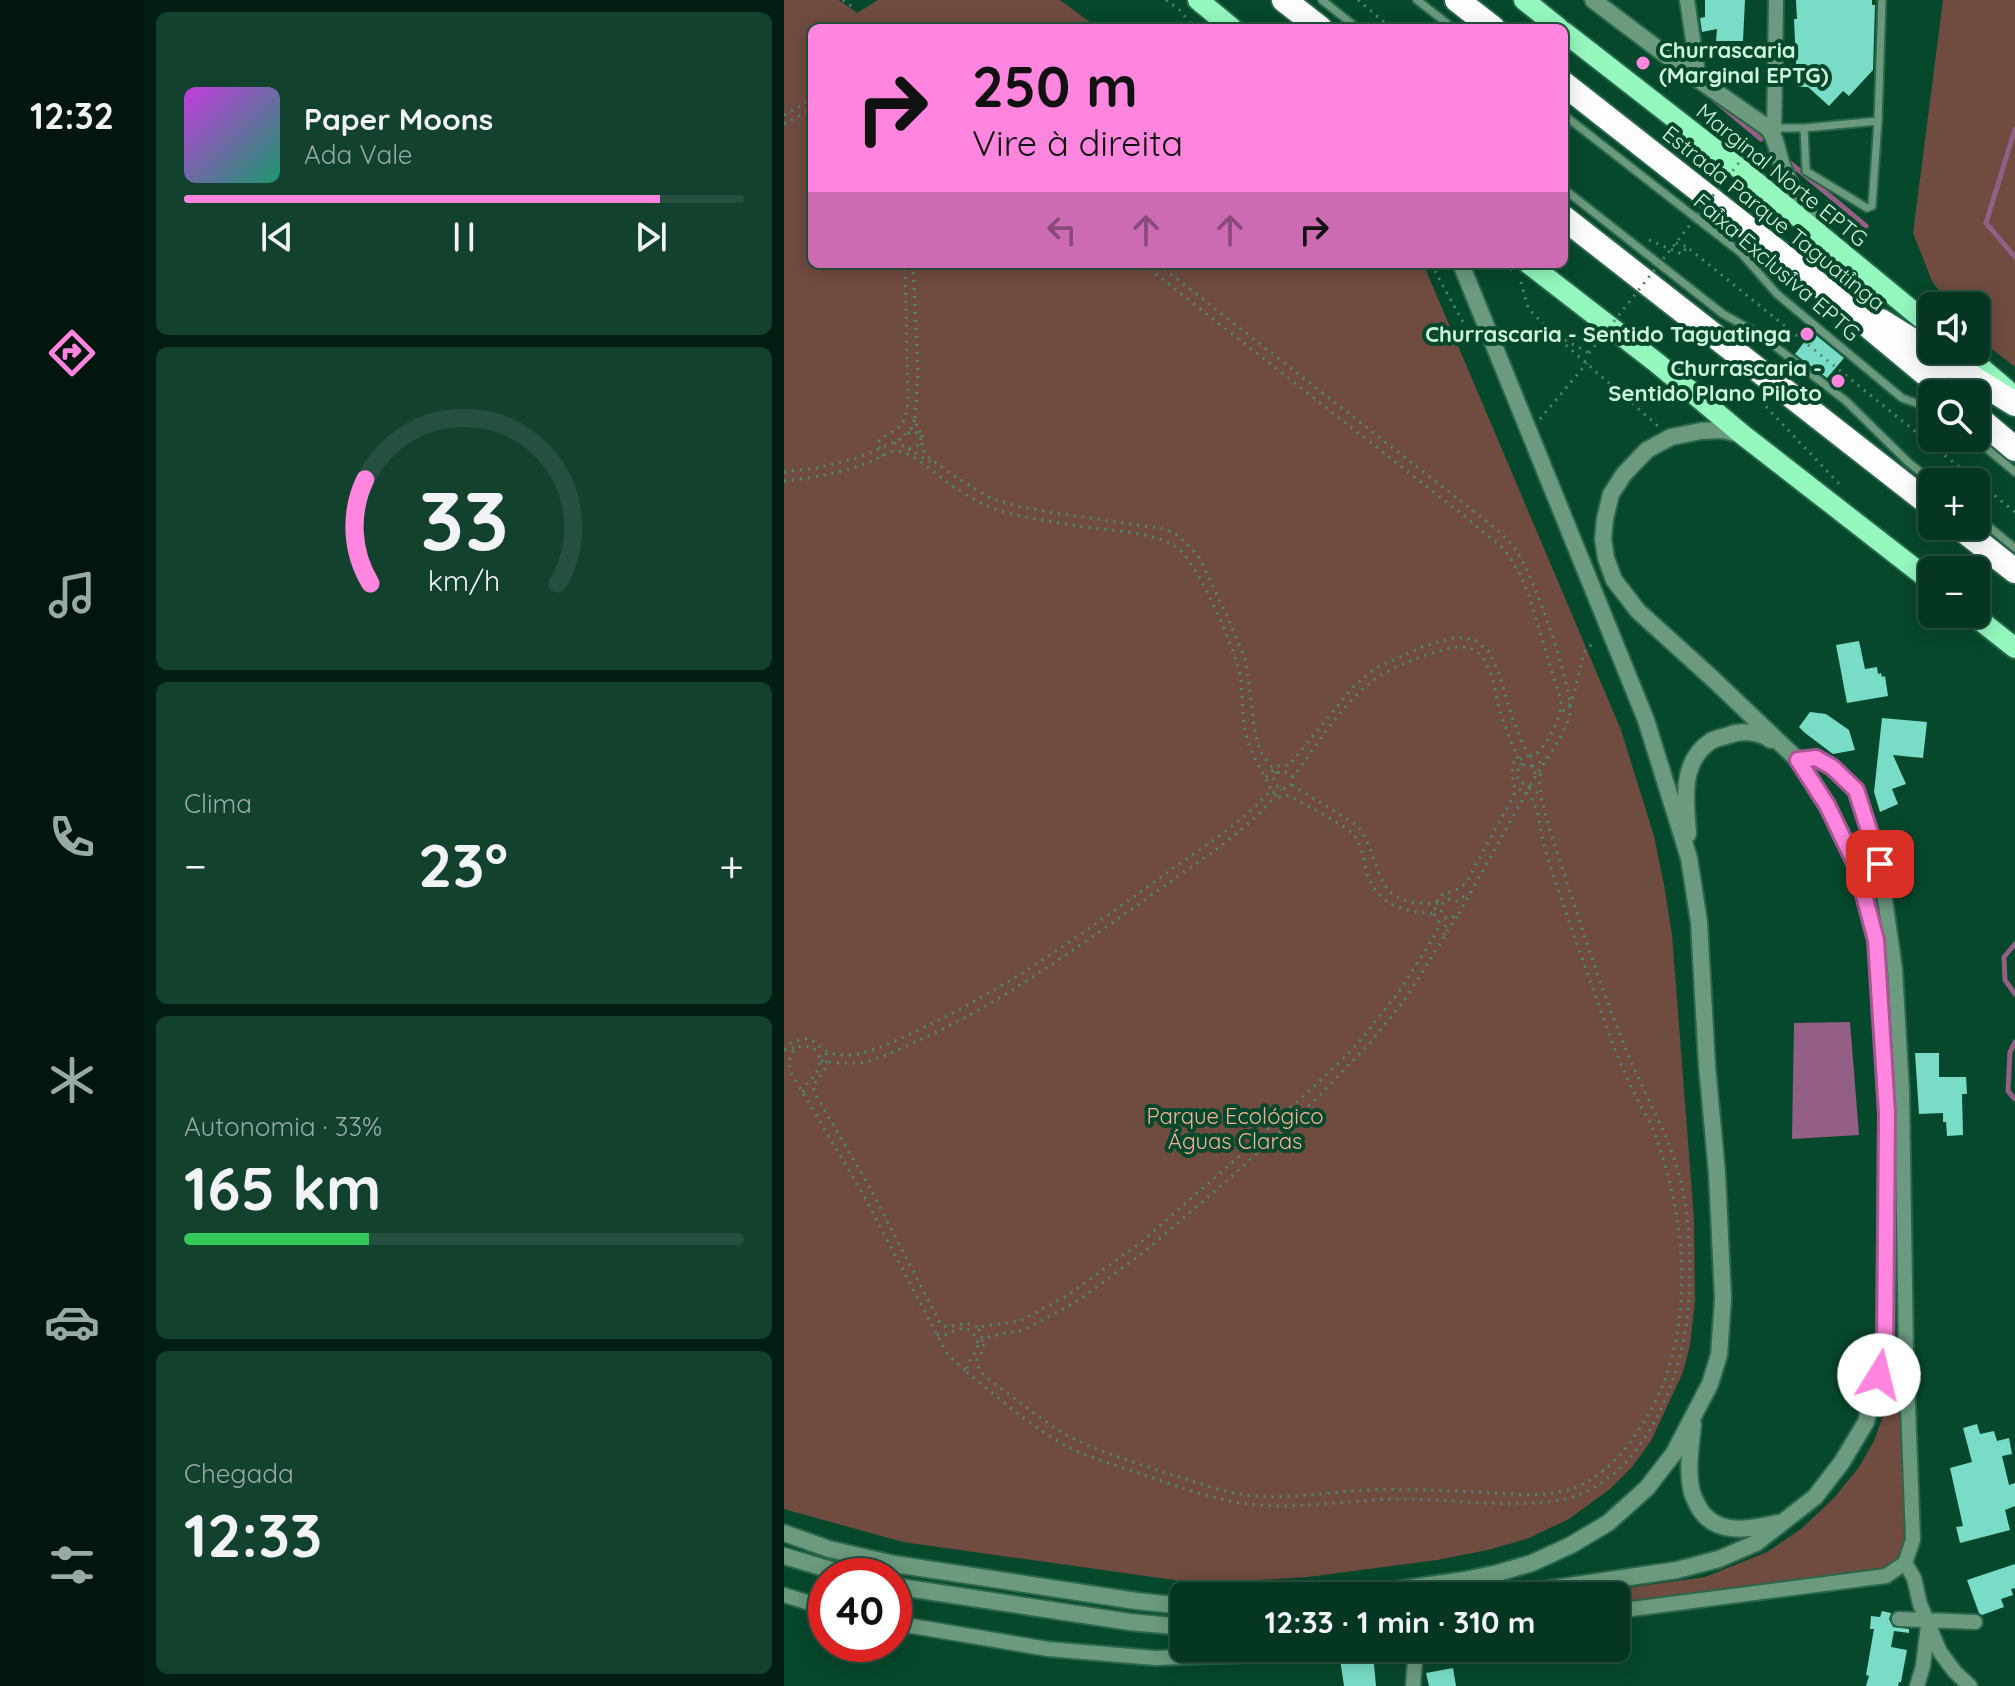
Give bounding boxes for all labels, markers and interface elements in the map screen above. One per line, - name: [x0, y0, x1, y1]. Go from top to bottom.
- place label: Churrascaria (Marginal EPTG): [1659, 36, 1829, 89]
- text: 250 m: [972, 51, 1138, 121]
- marker: Churrascaria (Marginal EPTG): [1634, 54, 1652, 72]
- icon: right: [840, 56, 944, 160]
- text: 12:32: [30, 93, 114, 138]
- street label: Marginal Norte EPTG: [1691, 97, 1873, 253]
- text: Paper Moons: [304, 100, 493, 138]
- street label: Estrada Parque Taguatinga: [1657, 119, 1891, 317]
- text: Vire à direita: [972, 120, 1183, 165]
- text: Ada Vale: [304, 138, 413, 171]
- street label: Faixa Exclusiva EPTG: [1688, 187, 1866, 347]
- icon: left: [1040, 208, 1084, 252]
- icon: ahead: [1124, 208, 1168, 252]
- icon: ahead: [1208, 208, 1252, 252]
- icon: right: [1292, 208, 1336, 252]
- icon: previous: [255, 215, 299, 259]
- icon: pause: [442, 215, 486, 259]
- icon: next: [629, 215, 673, 259]
- map controls: [1918, 292, 1990, 628]
- button: sound: [1918, 292, 1990, 364]
- place label: Churrascaria - Sentido Taguatinga: [1425, 320, 1791, 348]
- icon: directions: [44, 325, 100, 381]
- marker: Churrascaria - Sentido Taguatinga: [1798, 325, 1816, 343]
- place label: Churrascaria - Sentido Plano Piloto: [1608, 354, 1822, 407]
- marker: Churrascaria - Sentido Plano Piloto: [1829, 372, 1847, 390]
- button: search: [1918, 380, 1990, 452]
- text: 33: [419, 467, 509, 571]
- button: +: [1918, 468, 1990, 540]
- button: −: [1918, 556, 1990, 628]
- text: km/h: [428, 562, 500, 598]
- icon: music: [44, 567, 100, 623]
- text: Clima: [184, 787, 252, 820]
- icon: phone: [44, 809, 100, 865]
- text: 23°: [418, 827, 508, 902]
- pin: [1846, 830, 1914, 898]
- text: −: [184, 838, 207, 893]
- text: +: [719, 838, 744, 893]
- icon: arrive: [1858, 842, 1902, 886]
- icon: climate: [44, 1052, 100, 1108]
- park label: Parque Ecológico Águas Claras: [1146, 1102, 1324, 1155]
- text: Autonomia · 33%: [184, 1110, 382, 1143]
- text: 165 km: [184, 1150, 381, 1225]
- icon: car: [44, 1294, 100, 1350]
- position arrow: [1837, 1333, 1921, 1417]
- text: Chegada: [184, 1457, 294, 1490]
- text: 12:33: [184, 1497, 322, 1572]
- icon: filters: [44, 1537, 100, 1593]
- speed limit sign: 40: [808, 1558, 912, 1662]
- text: 12:33 · 1 min · 310 m: [1264, 1603, 1536, 1641]

